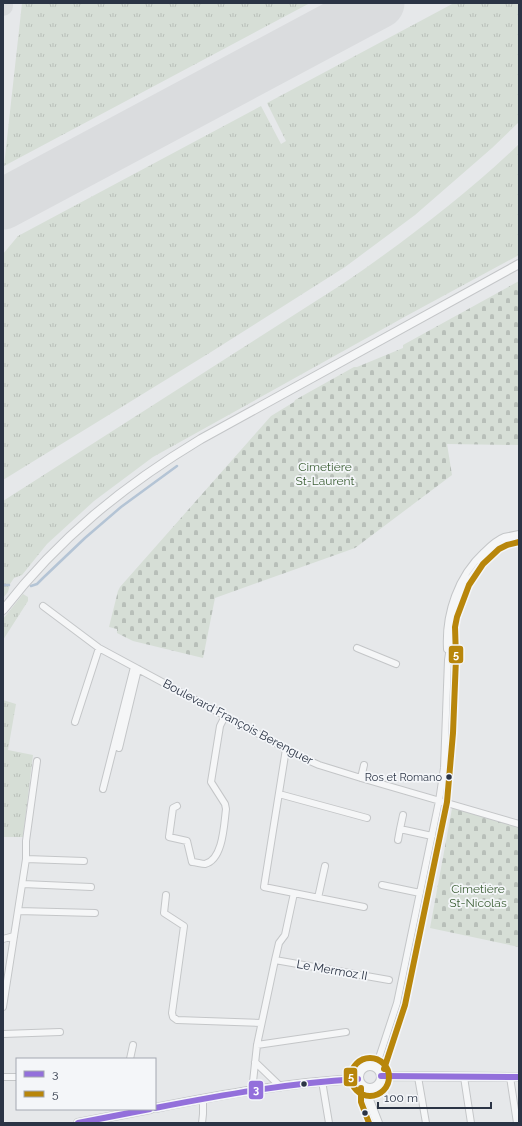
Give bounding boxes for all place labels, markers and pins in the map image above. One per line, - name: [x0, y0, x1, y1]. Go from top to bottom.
- place label: Ros et Romano: [365, 771, 442, 784]
- marker: Ros et Romano: [444, 772, 454, 782]
- unlabelled marker: [299, 1079, 309, 1089]
- unlabelled marker: [360, 1108, 370, 1118]

